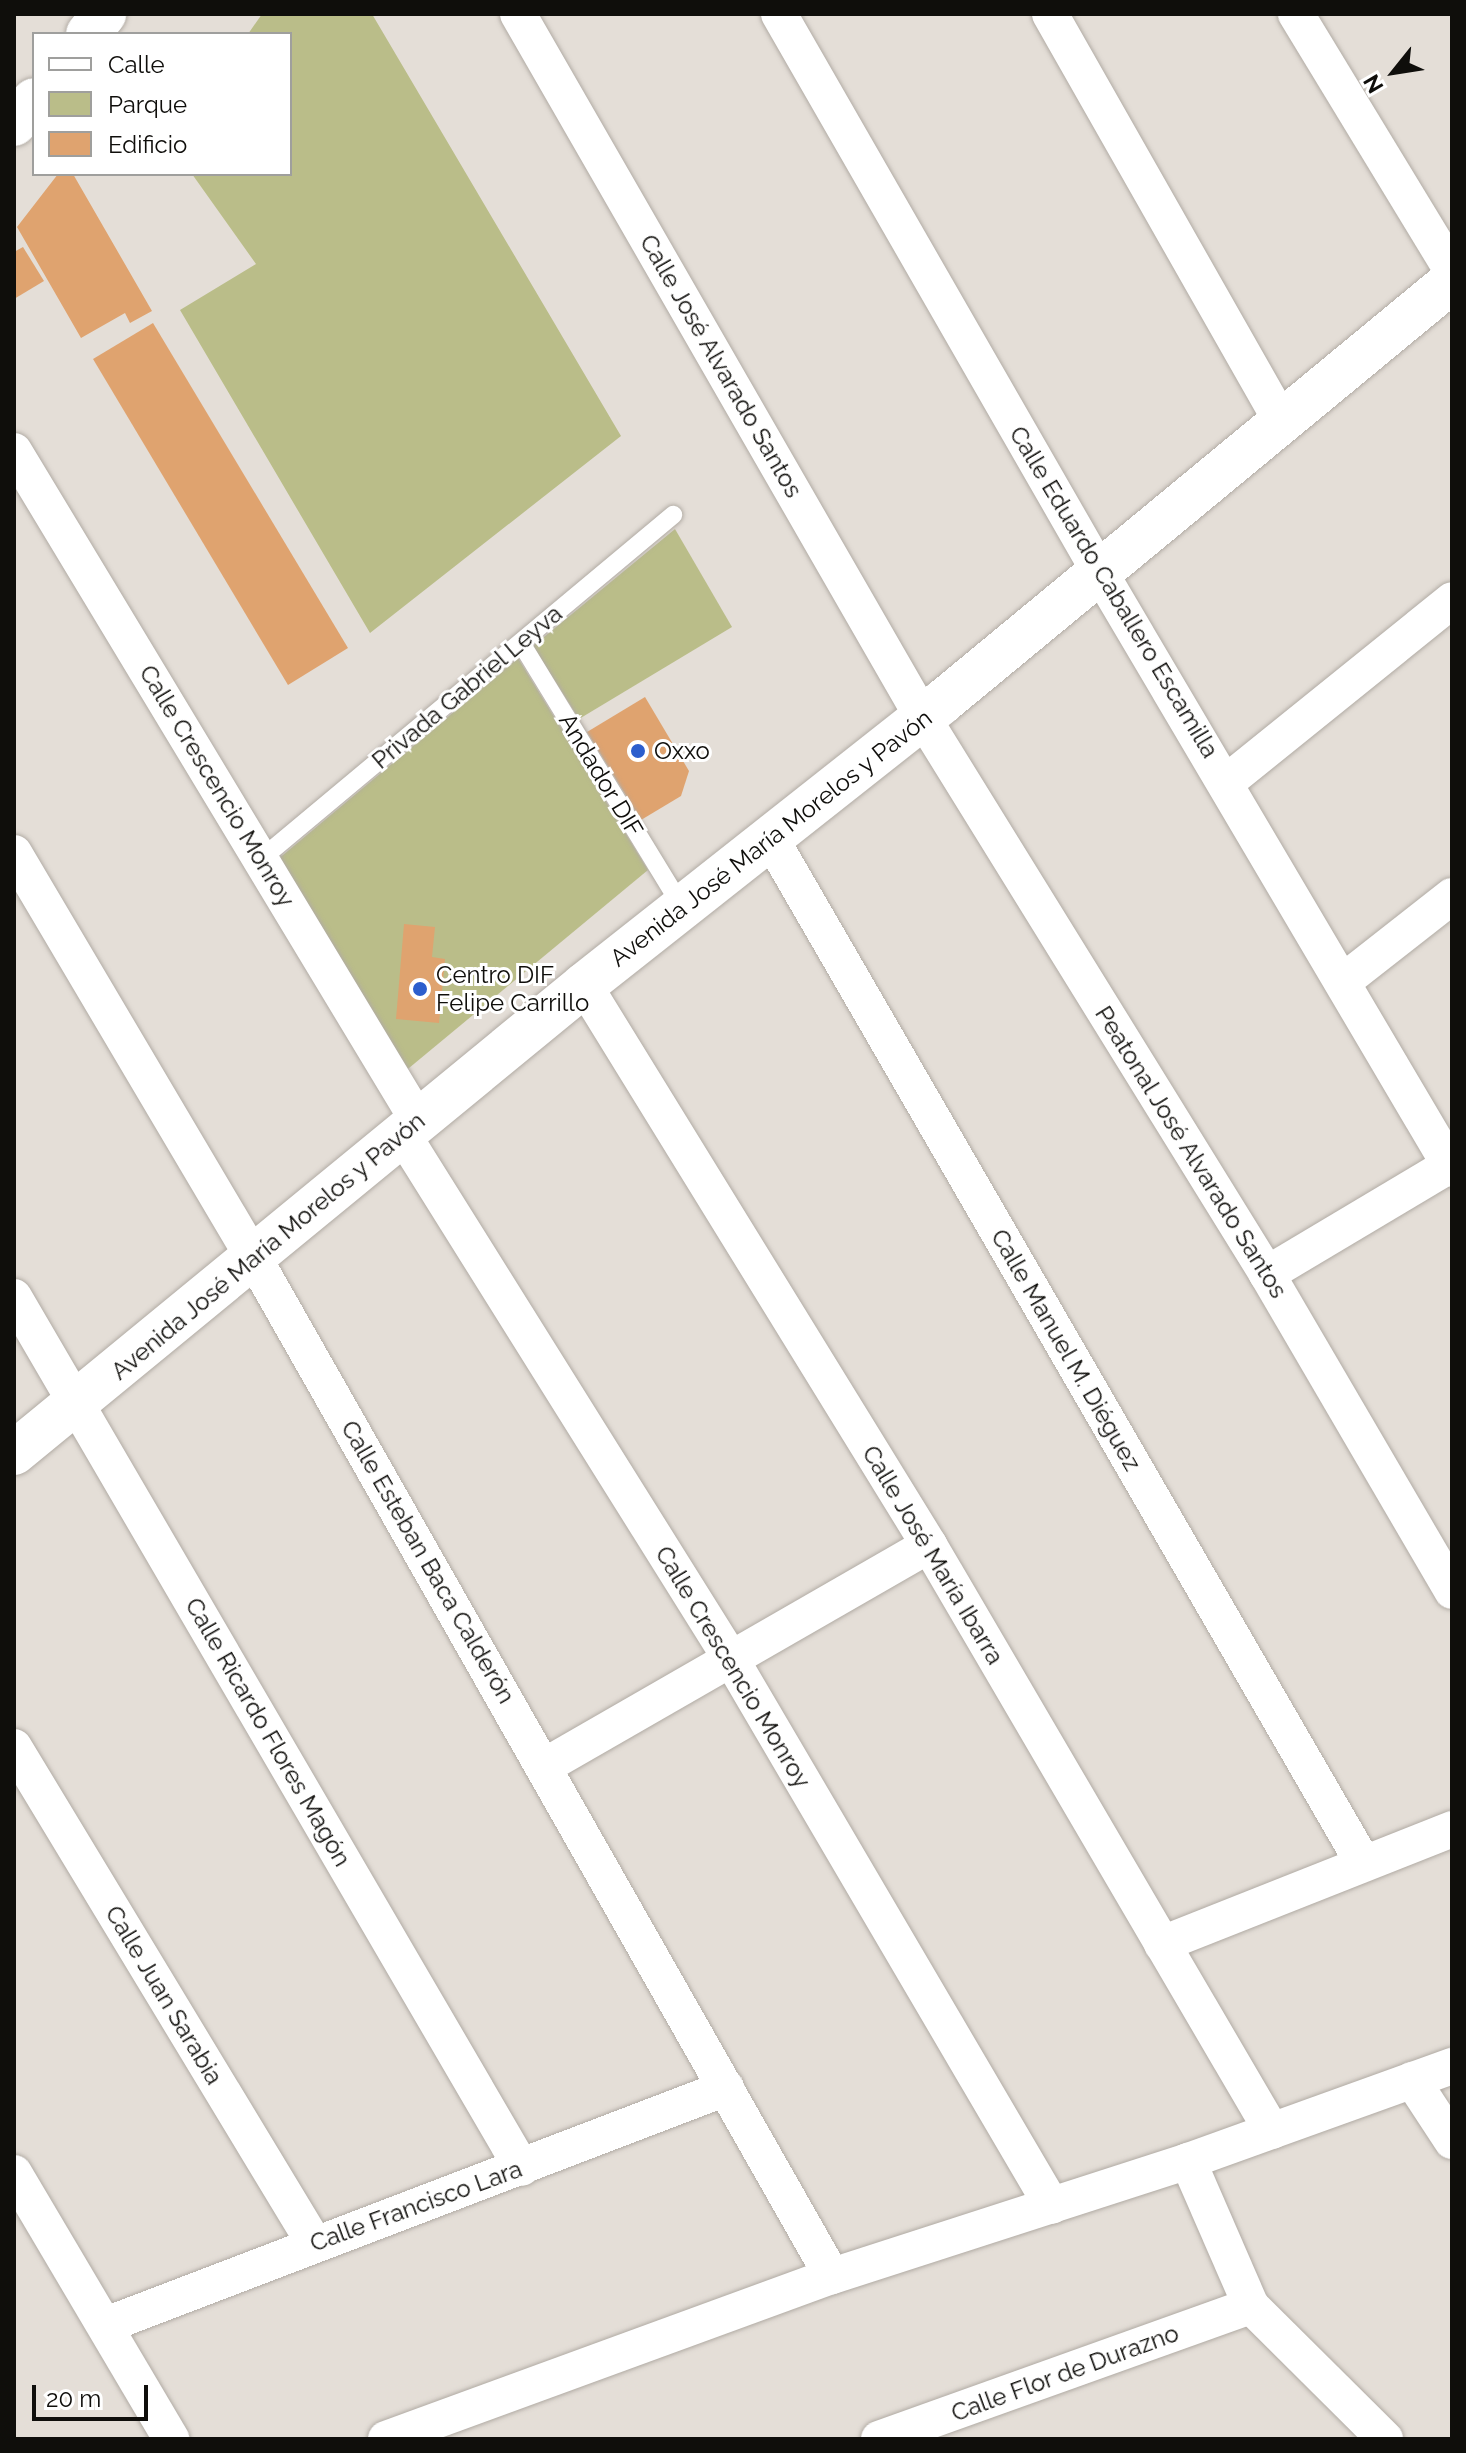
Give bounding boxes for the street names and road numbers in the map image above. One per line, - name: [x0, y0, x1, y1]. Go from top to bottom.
- street label: Calle José Alvarado Santos: [633, 229, 809, 503]
- street label: Calle Eduardo Caballero Escamilla: [1003, 421, 1225, 763]
- street label: Privada Gabriel Leyva: [366, 599, 568, 775]
- street label: Calle Crescencio Monroy: [133, 660, 301, 912]
- street label: Avenida José María Morelos y Pavón: [604, 703, 938, 973]
- street label: Andador DIF: [553, 708, 649, 842]
- street label: Peatonal José Alvarado Santos: [1088, 1000, 1294, 1304]
- street label: Avenida José María Morelos y Pavón: [105, 1106, 431, 1386]
- street label: Calle Manuel M. Diéguez: [985, 1224, 1147, 1476]
- street label: Calle Esteban Baca Calderón: [335, 1415, 521, 1709]
- street label: Calle José María Ibarra: [856, 1440, 1010, 1670]
- street label: Calle Crescencio Monroy: [649, 1541, 817, 1793]
- street label: Calle Ricardo Flores Magón: [179, 1593, 357, 1871]
- street label: Calle Juan Sarabia: [99, 1900, 229, 2090]
- street label: Calle Francisco Lara: [306, 2154, 526, 2258]
- street label: Calle Flor de Durazno: [947, 2318, 1183, 2428]

